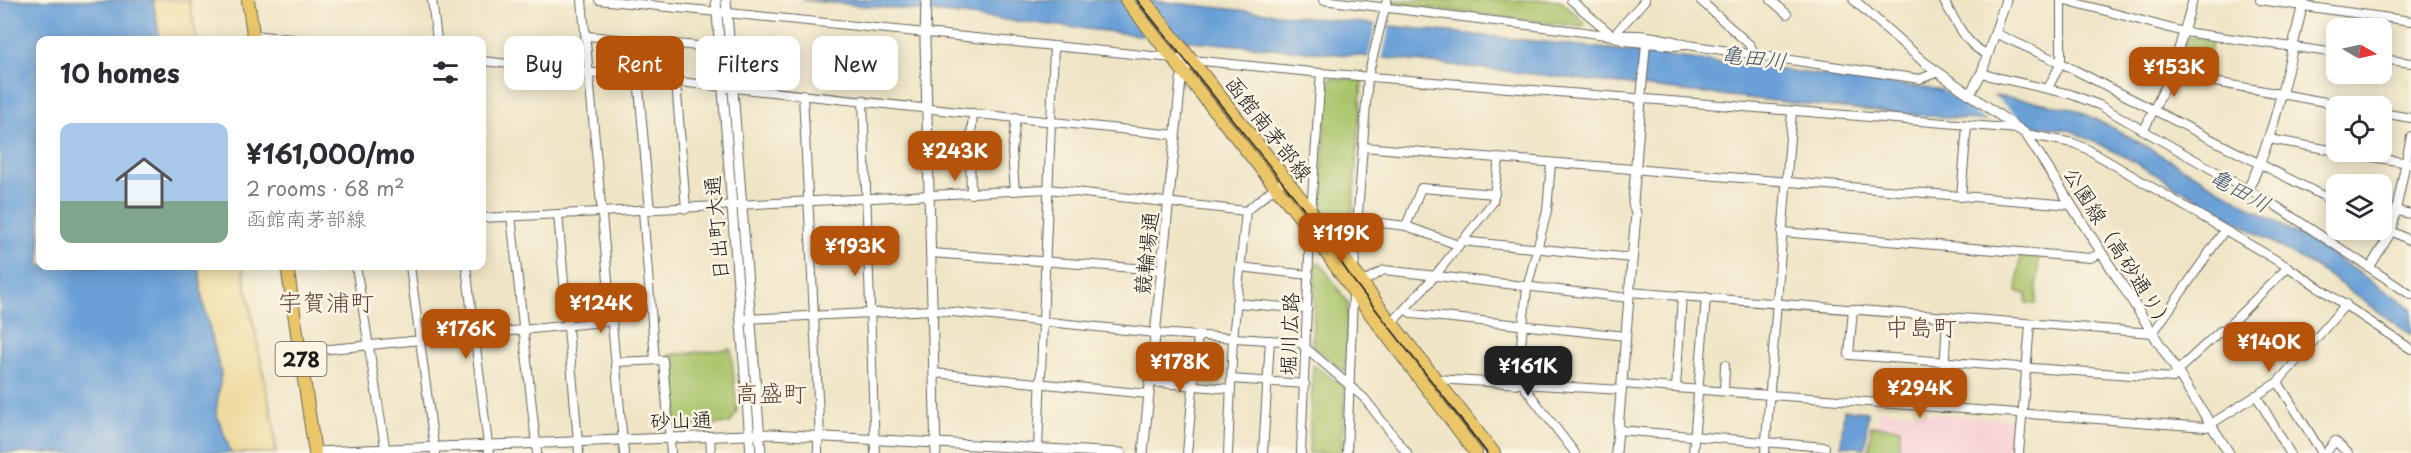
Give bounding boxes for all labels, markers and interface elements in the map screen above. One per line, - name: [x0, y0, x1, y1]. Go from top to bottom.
- north arrow: [2326, 18, 2392, 84]
- map controls: [2326, 18, 2392, 240]
- chip: Buy: [504, 36, 584, 90]
- chip: Rent: [596, 36, 684, 90]
- chip: Filters: [696, 36, 800, 90]
- chip: New: [812, 36, 898, 90]
- water label: 亀田川: [1719, 36, 1789, 76]
- pin: ¥153K: [2132, 47, 2216, 98]
- text: ¥153K: [2143, 51, 2205, 81]
- text: 10 homes: [60, 53, 180, 92]
- icon: filters: [429, 56, 462, 89]
- street label: 函館南茅部線: [1219, 69, 1321, 187]
- button: locate: [2326, 96, 2392, 162]
- pin: ¥243K: [913, 131, 997, 182]
- text: ¥161,000/mo: [246, 134, 415, 173]
- text: ¥243K: [922, 135, 988, 165]
- icon: home: [108, 147, 180, 219]
- street label: 公園線（高砂通り）: [2056, 159, 2184, 337]
- water label: 亀田川: [2204, 159, 2278, 219]
- text: 2 rooms · 68 m²: [246, 173, 405, 203]
- street label: 日出町大通: [694, 174, 736, 282]
- button: layers: [2326, 174, 2392, 240]
- text: 函館南茅部線: [246, 203, 366, 233]
- street label: 競輪場通: [1125, 210, 1165, 296]
- pin: ¥119K: [1299, 213, 1383, 264]
- text: ¥119K: [1312, 217, 1370, 247]
- pin: ¥193K: [813, 226, 897, 277]
- text: ¥193K: [824, 230, 886, 260]
- district label: 宇賀浦町: [278, 283, 374, 319]
- pin: ¥124K: [559, 283, 643, 334]
- text: ¥124K: [569, 287, 633, 317]
- street label: 堀川広路: [1271, 291, 1305, 377]
- district label: 中島町: [1885, 308, 1957, 344]
- pin: ¥176K: [424, 309, 508, 360]
- text: ¥176K: [436, 313, 496, 343]
- pin: ¥140K: [2227, 322, 2311, 373]
- text: ¥140K: [2237, 326, 2301, 356]
- road number: 278: [276, 342, 326, 376]
- pin: ¥178K: [1138, 342, 1222, 393]
- text: ¥178K: [1150, 346, 1210, 376]
- pin: ¥161K: [1486, 346, 1570, 397]
- text: ¥161K: [1498, 350, 1558, 380]
- pin: ¥294K: [1878, 368, 1962, 419]
- text: ¥294K: [1887, 372, 1953, 402]
- district label: 高盛町: [735, 374, 807, 410]
- street label: 砂山通: [649, 402, 713, 436]

